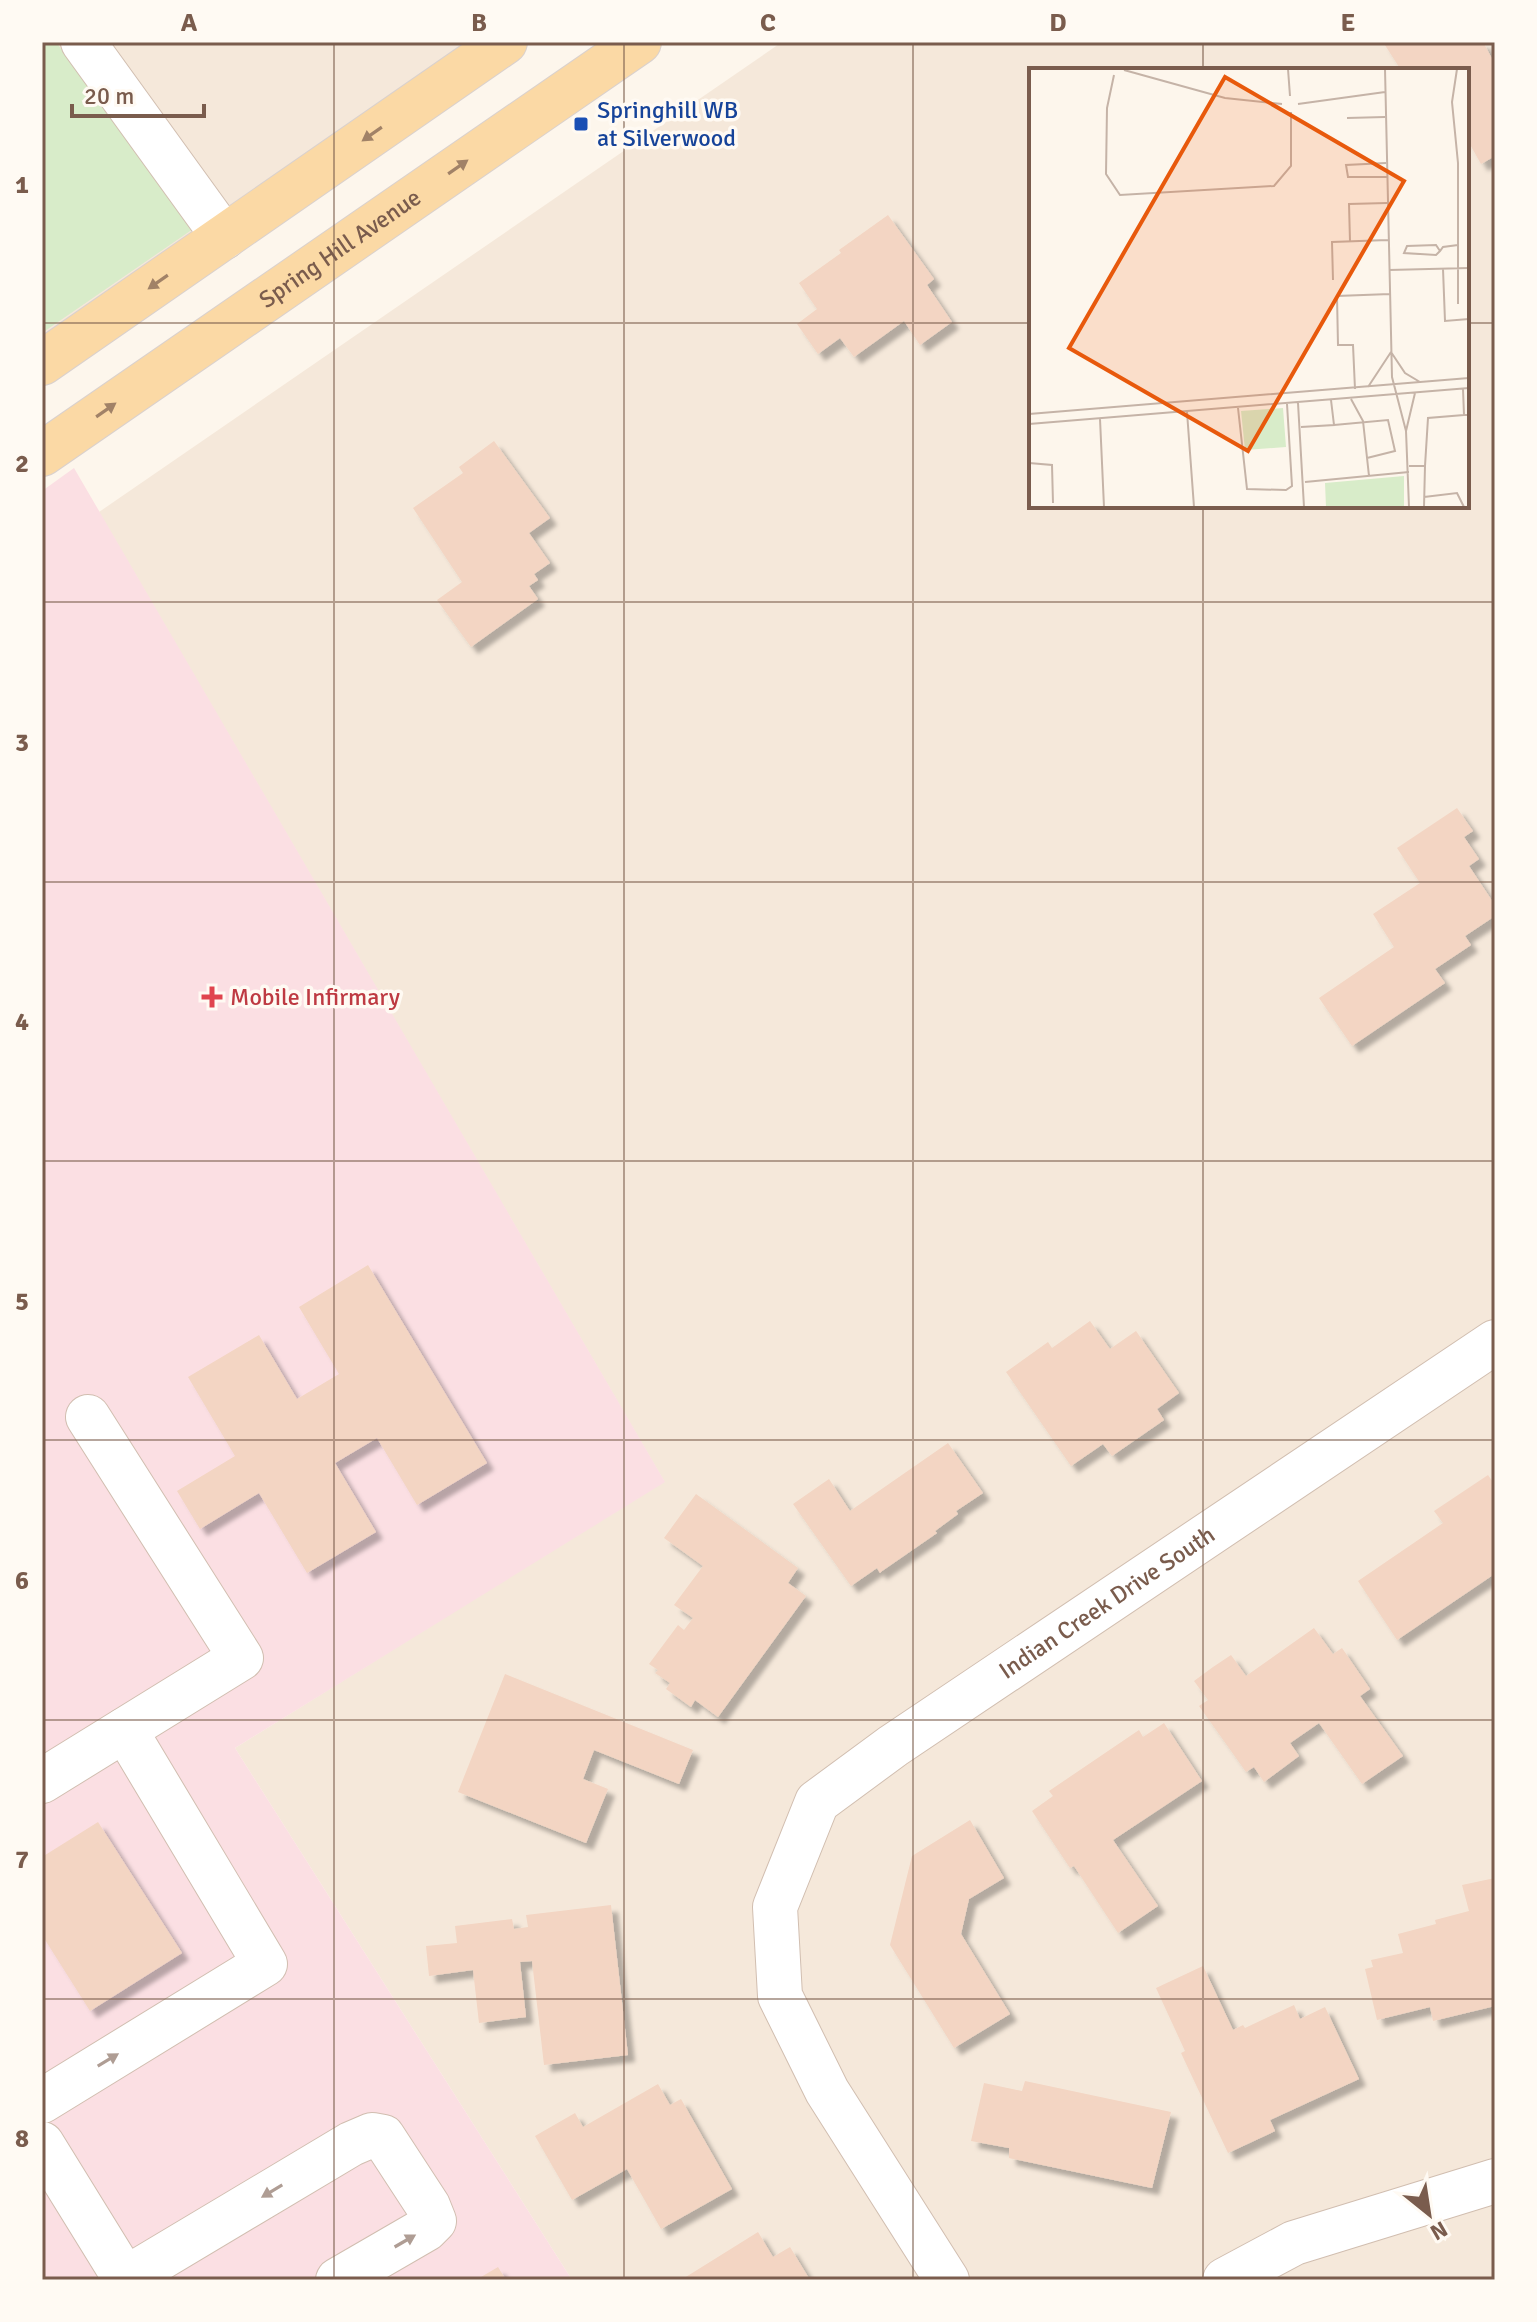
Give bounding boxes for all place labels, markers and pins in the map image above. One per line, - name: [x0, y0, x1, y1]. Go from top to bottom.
- place label: Springhill WB at Silverwood: [597, 95, 738, 153]
- marker: Springhill WB at Silverwood: [572, 115, 590, 133]
- place label: Mobile Infirmary: [230, 982, 400, 1012]
- marker: Mobile Infirmary: [201, 986, 223, 1008]

